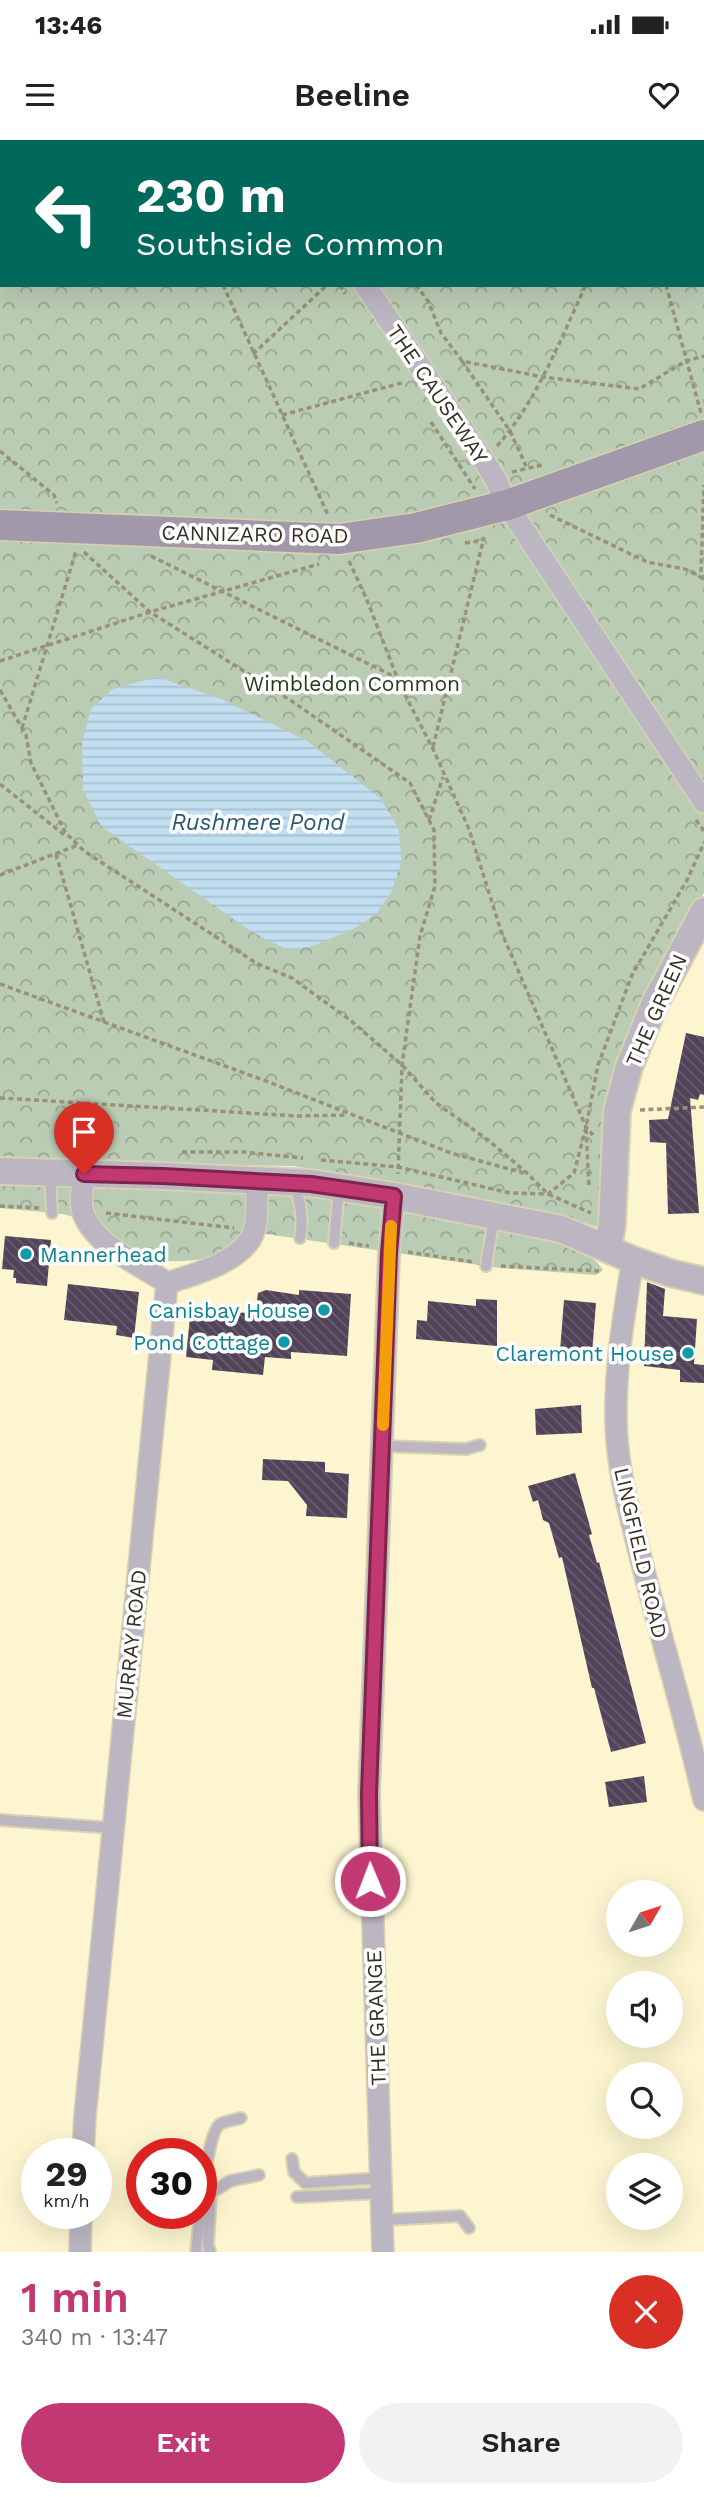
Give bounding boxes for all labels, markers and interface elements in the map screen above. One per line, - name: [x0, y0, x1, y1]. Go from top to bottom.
- text: 13:46: [35, 10, 102, 40]
- icon: menu: [21, 76, 59, 114]
- text: Beeline: [294, 76, 410, 114]
- icon: heart: [645, 76, 683, 114]
- text: 230 m: [136, 166, 286, 224]
- icon: left: [21, 168, 112, 259]
- text: Southside Common: [136, 225, 445, 263]
- street label: THE CAUSEWAY: [382, 320, 494, 468]
- street label: CANNIZARO ROAD: [161, 520, 349, 548]
- park label: Wimbledon Common: [244, 671, 460, 696]
- water label: Rushmere Pond: [171, 809, 345, 836]
- street label: THE GREEN: [620, 950, 692, 1070]
- pin: [54, 1102, 114, 1174]
- icon: arrive: [65, 1113, 103, 1151]
- place label: Mannerhead: [40, 1242, 167, 1267]
- marker: Mannerhead: [18, 1246, 34, 1262]
- place label: Canisbay House: [148, 1298, 310, 1323]
- marker: Canisbay House: [316, 1302, 332, 1318]
- place label: Pond Cottage: [133, 1330, 270, 1355]
- marker: Pond Cottage: [276, 1334, 292, 1350]
- place label: Claremont House: [496, 1341, 674, 1366]
- marker: Claremont House: [680, 1345, 696, 1361]
- street label: LINGFIELD ROAD: [609, 1465, 673, 1641]
- street label: MURRAY ROAD: [111, 1568, 151, 1720]
- position arrow: [333, 1844, 407, 1918]
- north arrow: [606, 1880, 682, 1956]
- map controls: [606, 1880, 683, 2230]
- street label: THE GRANGE: [361, 1950, 391, 2086]
- button: sound: [606, 1971, 683, 2048]
- button: search: [606, 2062, 683, 2139]
- speed limit sign: 30: [126, 2138, 217, 2229]
- text: 29: [45, 2153, 88, 2195]
- button: layers: [606, 2153, 683, 2230]
- text: km/h: [43, 2190, 90, 2211]
- text: 1 min: [21, 2273, 129, 2322]
- button: close: [609, 2275, 683, 2349]
- text: 340 m · 13:47: [21, 2324, 168, 2351]
- button: Exit: [21, 2403, 345, 2483]
- button: Share: [359, 2403, 683, 2483]

